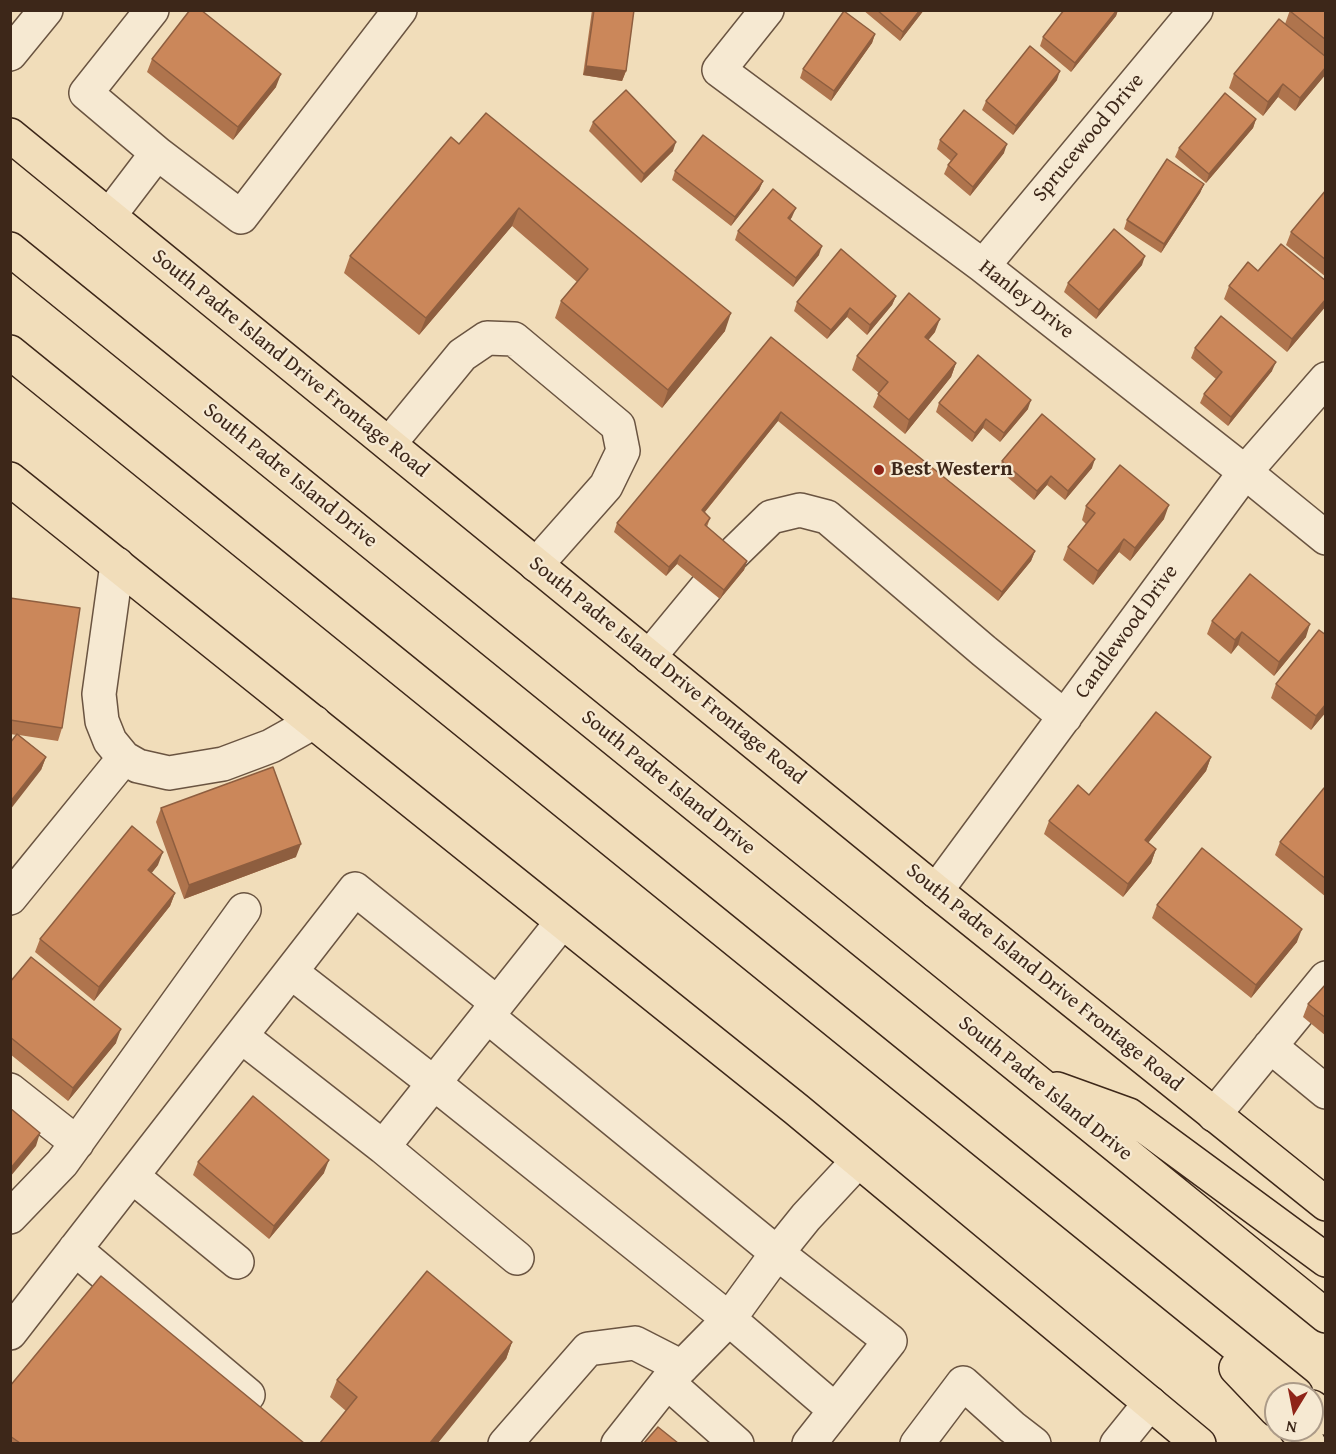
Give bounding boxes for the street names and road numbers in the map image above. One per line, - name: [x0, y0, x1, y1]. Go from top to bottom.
- street label: Sprucewood Drive: [1028, 69, 1150, 207]
- street label: South Padre Island Drive Frontage Road: [147, 244, 433, 484]
- street label: Hanley Drive: [973, 255, 1079, 345]
- street label: South Padre Island Drive: [198, 398, 382, 554]
- street label: South Padre Island Drive Frontage Road: [524, 551, 810, 791]
- street label: Candlewood Drive: [1070, 560, 1184, 704]
- street label: South Padre Island Drive: [576, 705, 760, 861]
- street label: South Padre Island Drive Frontage Road: [901, 858, 1187, 1098]
- street label: South Padre Island Drive: [953, 1011, 1137, 1167]

